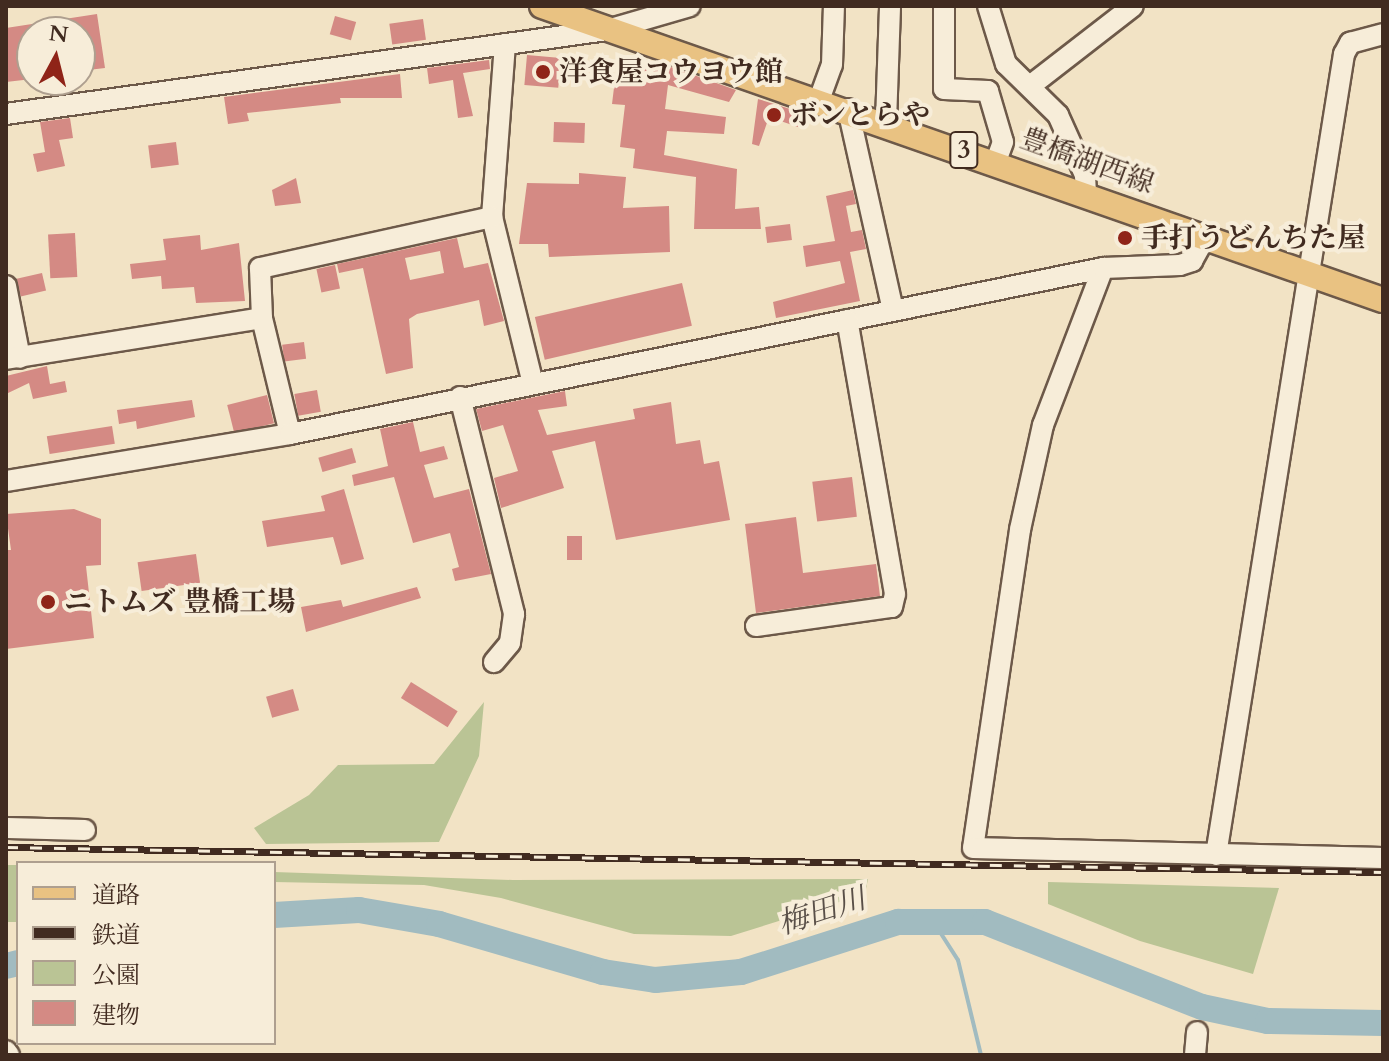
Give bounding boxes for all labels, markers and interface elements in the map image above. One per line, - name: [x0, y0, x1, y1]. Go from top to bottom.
- north arrow: [16, 16, 96, 96]
- text: N: [47, 18, 70, 50]
- place label: 洋食屋コウヨウ館: [559, 55, 783, 89]
- marker: 洋食屋コウヨウ館: [534, 63, 552, 81]
- place label: ボンとらや: [790, 98, 930, 132]
- marker: ボンとらや: [765, 106, 783, 124]
- street label: 豊橋湖西線: [1015, 121, 1159, 201]
- road number: 3: [948, 128, 980, 172]
- place label: 手打うどんちた屋: [1141, 221, 1365, 255]
- marker: 手打うどんちた屋: [1116, 229, 1134, 247]
- place label: ニトムズ 豊橋工場: [64, 585, 296, 619]
- marker: ニトムズ 豊橋工場: [39, 593, 57, 611]
- legend: [16, 861, 276, 1045]
- text: 道路: [92, 879, 140, 912]
- water label: 梅田川: [774, 881, 870, 943]
- text: 鉄道: [92, 919, 140, 952]
- text: 公園: [92, 959, 140, 992]
- text: 建物: [92, 999, 140, 1032]

